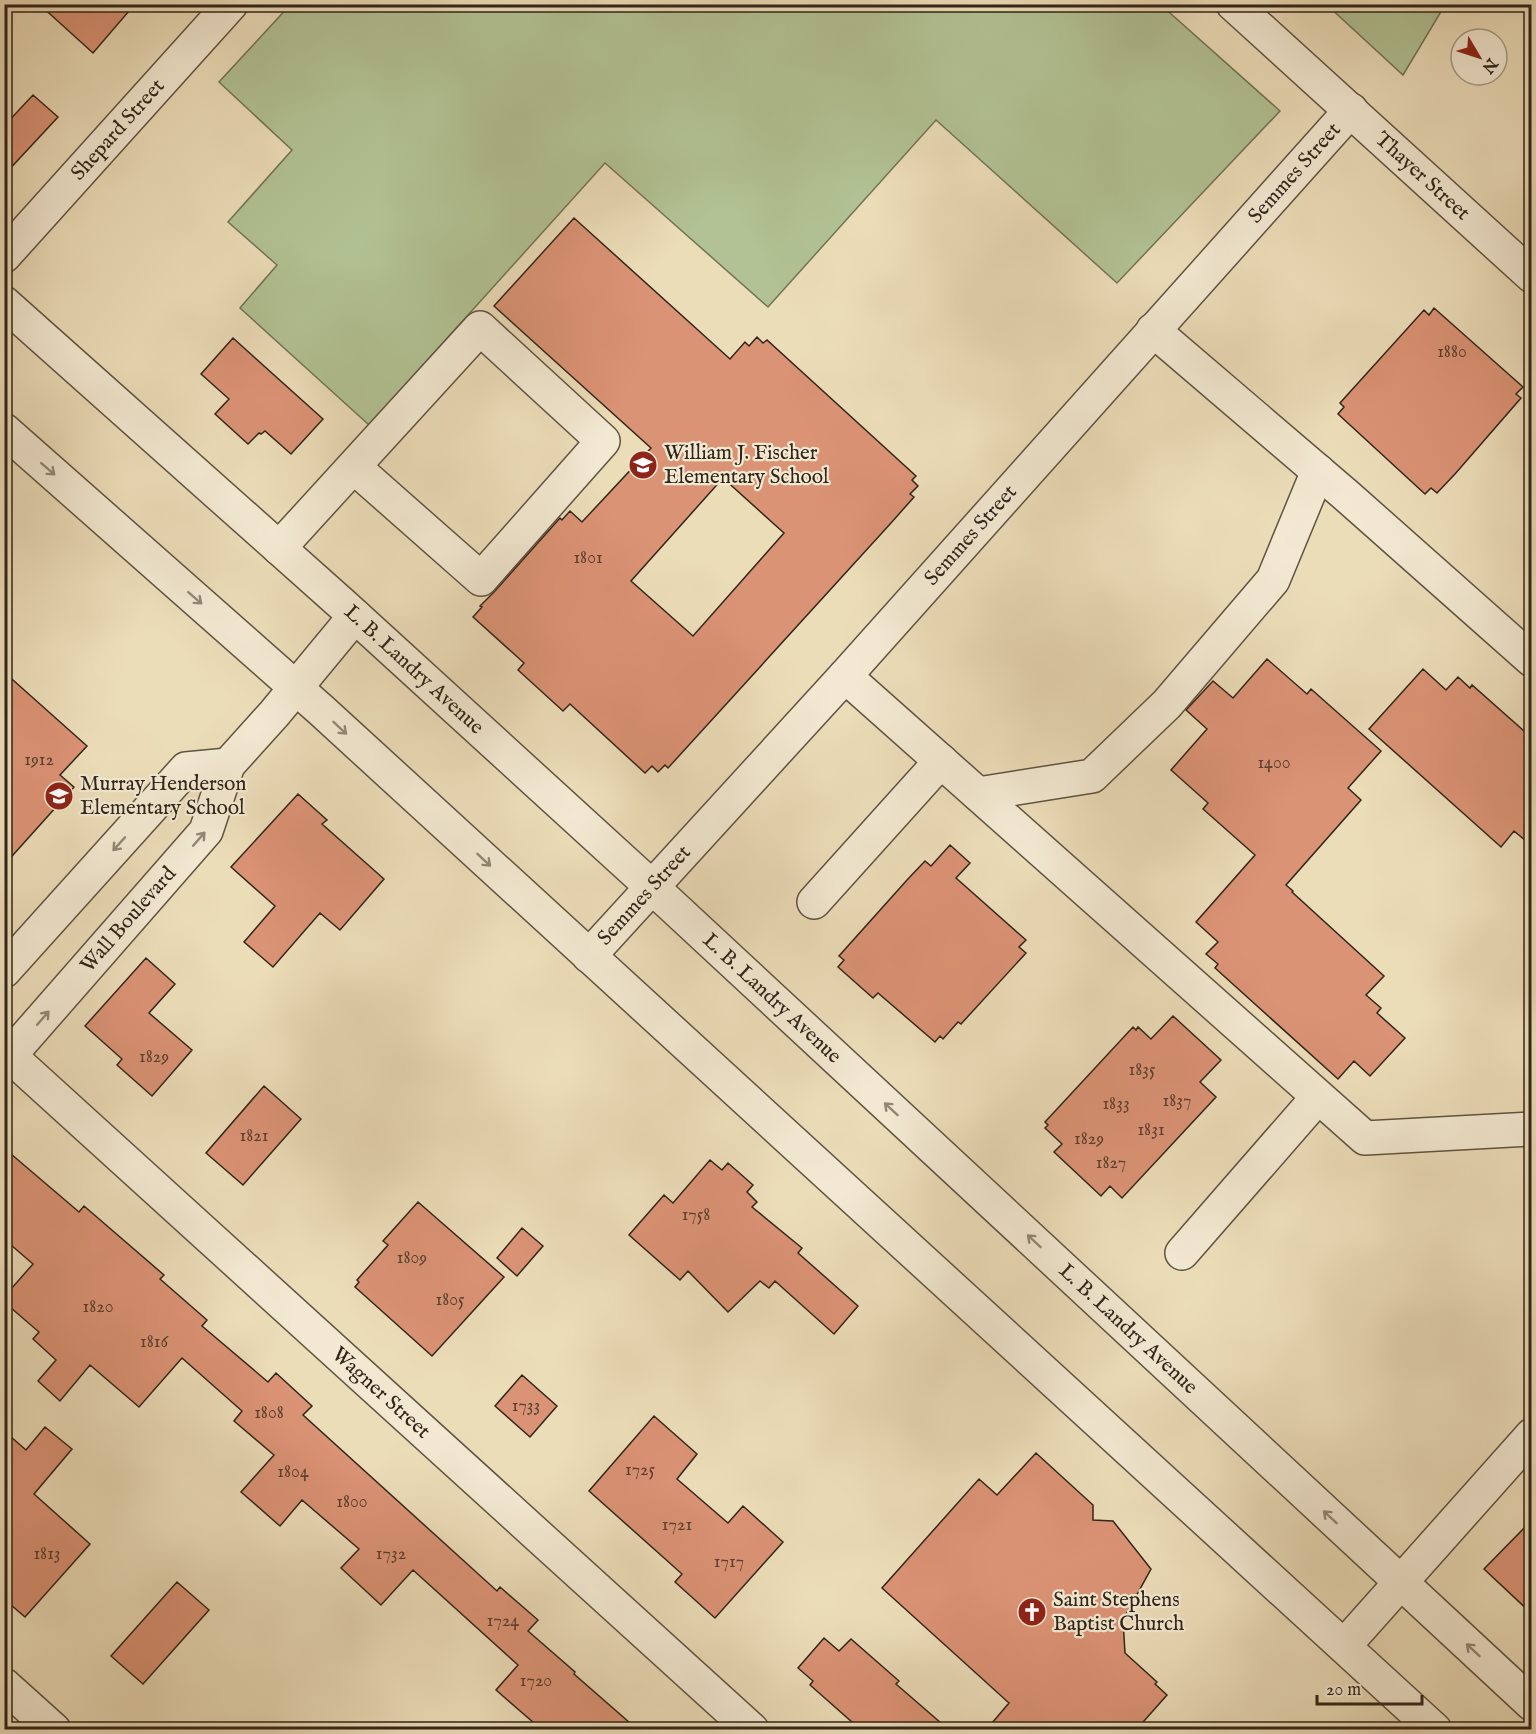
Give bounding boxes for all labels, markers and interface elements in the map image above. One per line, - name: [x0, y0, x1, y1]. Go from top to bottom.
- north arrow: [1449, 27, 1509, 87]
- text: N: [1477, 53, 1502, 77]
- street label: Shepard Street: [65, 73, 171, 186]
- street label: Semmes Street: [1242, 117, 1347, 229]
- street label: Thayer Street: [1369, 126, 1476, 227]
- house number: 1880: [1437, 341, 1467, 364]
- place label: William J. Fischer Elementary School: [664, 440, 829, 491]
- school or university icon: William J. Fischer Elementary School: [627, 449, 659, 481]
- one-way arrow: [41, 462, 56, 476]
- street label: Semmes Street: [918, 479, 1023, 592]
- house number: 1801: [573, 547, 603, 570]
- one-way arrow: [187, 591, 202, 605]
- street label: L. B. Landry Avenue: [338, 599, 490, 741]
- one-way arrow: [333, 721, 348, 735]
- house number: 1912: [24, 749, 54, 772]
- house number: 1400: [1257, 752, 1291, 775]
- place label: Murray Henderson Elementary School: [80, 771, 247, 822]
- school or university icon: Murray Henderson Elementary School: [43, 780, 75, 812]
- one-way arrow: [192, 832, 206, 847]
- one-way arrow: [112, 836, 126, 851]
- street label: Semmes Street: [592, 840, 697, 951]
- one-way arrow: [476, 853, 491, 867]
- street label: Wall Boulevard: [75, 860, 183, 978]
- street label: L. B. Landry Avenue: [697, 927, 847, 1070]
- one-way arrow: [36, 1011, 50, 1026]
- house number: 1829: [139, 1046, 169, 1069]
- house number: 1835: [1128, 1059, 1156, 1082]
- house number: 1837: [1163, 1090, 1191, 1113]
- house number: 1833: [1102, 1093, 1130, 1116]
- one-way arrow: [884, 1102, 899, 1116]
- house number: 1831: [1137, 1119, 1165, 1142]
- house number: 1821: [240, 1125, 268, 1148]
- house number: 1829: [1074, 1128, 1104, 1151]
- house number: 1827: [1096, 1152, 1126, 1175]
- house number: 1758: [682, 1204, 710, 1227]
- one-way arrow: [1026, 1234, 1041, 1249]
- house number: 1809: [397, 1247, 427, 1270]
- street label: L. B. Landry Avenue: [1053, 1258, 1204, 1401]
- house number: 1805: [435, 1289, 465, 1312]
- house number: 1820: [82, 1296, 114, 1319]
- house number: 1816: [140, 1331, 168, 1354]
- street label: Wagner Street: [326, 1341, 436, 1445]
- house number: 1733: [512, 1395, 540, 1418]
- house number: 1808: [254, 1402, 284, 1425]
- house number: 1725: [625, 1459, 655, 1482]
- house number: 1804: [277, 1461, 309, 1484]
- house number: 1800: [336, 1491, 368, 1514]
- one-way arrow: [1323, 1510, 1338, 1524]
- house number: 1721: [662, 1514, 692, 1537]
- house number: 1813: [33, 1543, 61, 1566]
- house number: 1732: [376, 1543, 406, 1566]
- house number: 1717: [714, 1551, 744, 1574]
- place label: Saint Stephens Baptist Church: [1053, 1587, 1184, 1638]
- church icon: Saint Stephens Baptist Church: [1016, 1596, 1048, 1628]
- house number: 1724: [487, 1610, 519, 1633]
- one-way arrow: [1466, 1643, 1481, 1657]
- scale bar: [1317, 1668, 1422, 1706]
- house number: 1720: [520, 1670, 552, 1693]
- text: 20 m: [1326, 1679, 1361, 1702]

